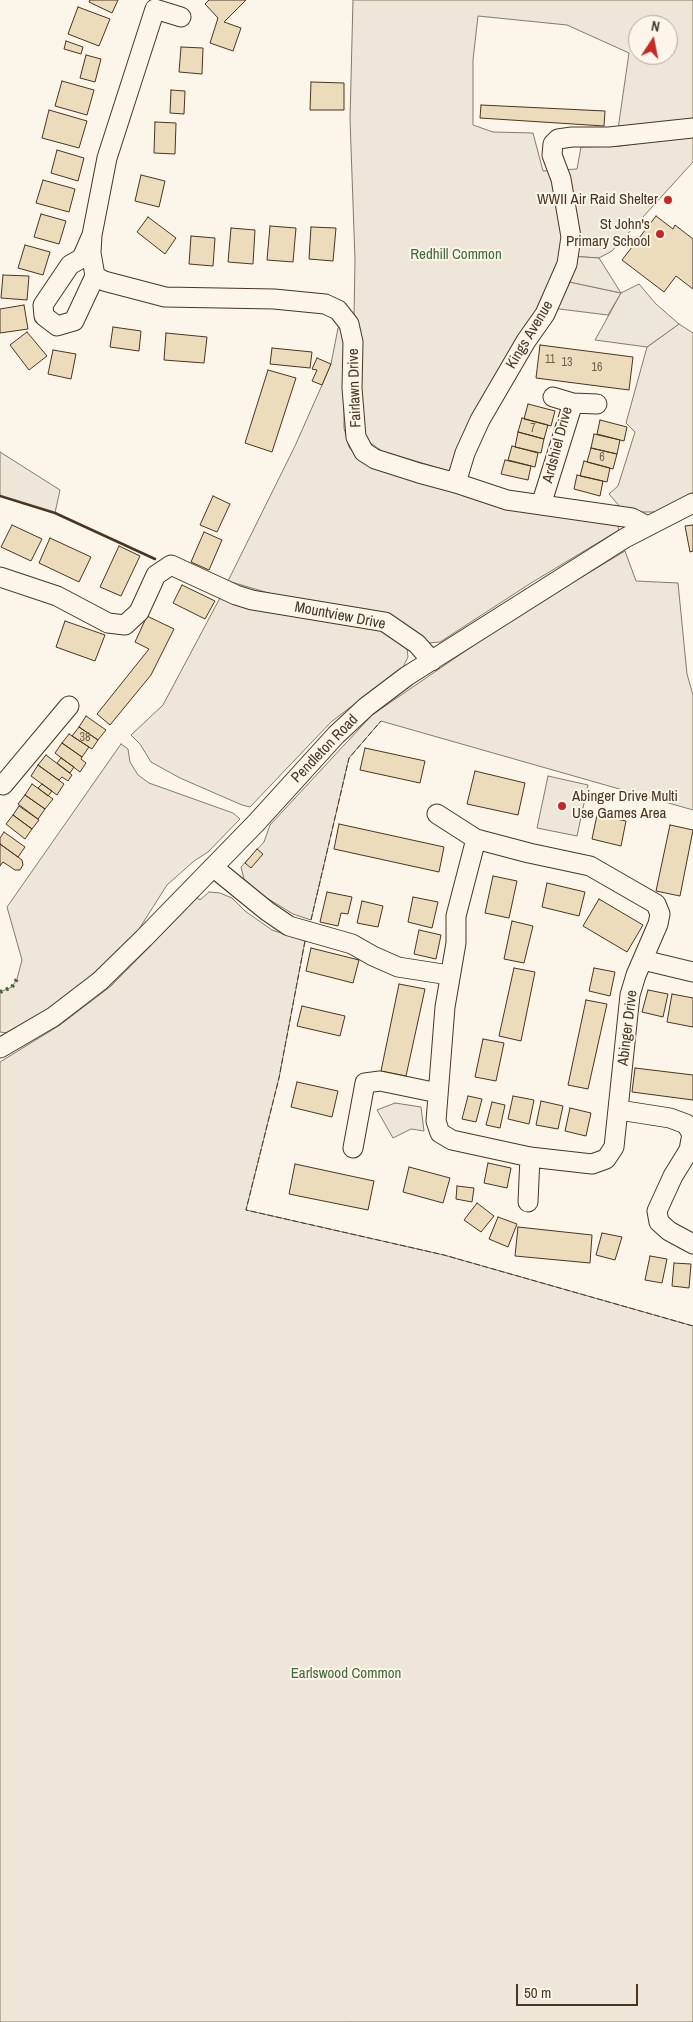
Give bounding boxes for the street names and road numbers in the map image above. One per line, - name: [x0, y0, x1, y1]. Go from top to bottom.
- street label: Kings Avenue: [503, 298, 557, 372]
- street label: Fairlawn Drive: [345, 348, 365, 428]
- street label: Ardshiel Drive: [539, 405, 577, 485]
- street label: Mountview Drive: [293, 598, 387, 634]
- street label: Pendleton Road: [288, 711, 362, 787]
- street label: Abinger Drive: [614, 989, 642, 1067]

